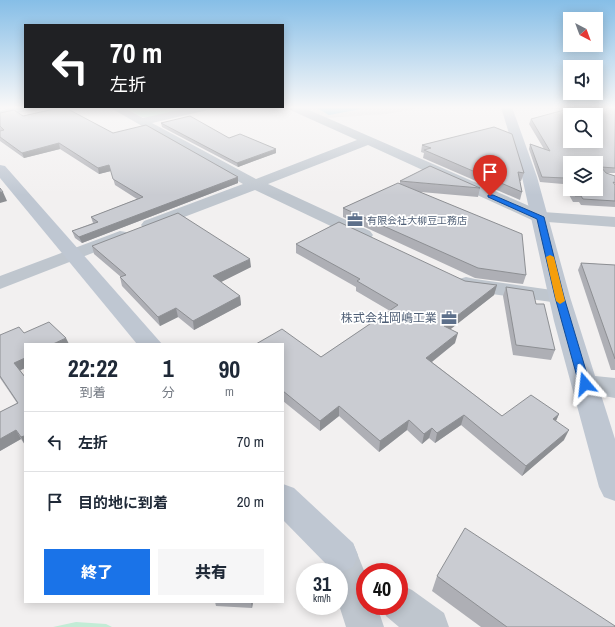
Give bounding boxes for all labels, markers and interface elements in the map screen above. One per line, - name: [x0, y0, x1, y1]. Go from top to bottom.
- north arrow: [563, 12, 603, 52]
- map controls: [563, 12, 603, 196]
- text: 70 m: [110, 34, 162, 72]
- icon: left: [44, 40, 96, 92]
- button: sound: [563, 60, 603, 100]
- text: 左折: [110, 72, 146, 97]
- button: search: [563, 108, 603, 148]
- pin: [473, 155, 507, 196]
- button: layers: [563, 156, 603, 196]
- icon: arrive: [479, 161, 501, 183]
- office icon: 有限会社大柳豆工務店: [346, 211, 364, 229]
- place label: 有限会社大柳豆工務店: [367, 214, 467, 227]
- office icon: 株式会社岡嶋工業: [440, 309, 458, 327]
- place label: 株式会社岡嶋工業: [341, 310, 437, 326]
- text: 22:22: [68, 352, 118, 384]
- text: 1: [163, 352, 174, 384]
- text: 90: [218, 353, 240, 385]
- position arrow: [564, 363, 606, 405]
- text: m: [225, 383, 234, 400]
- text: 到着: [80, 384, 106, 401]
- text: 分: [162, 384, 175, 401]
- icon: left: [44, 431, 66, 453]
- text: 70 m: [237, 431, 264, 452]
- text: 左折: [78, 432, 108, 453]
- icon: arrive: [44, 491, 66, 513]
- text: 20 m: [237, 491, 264, 512]
- text: 目的地に到着: [78, 492, 168, 513]
- button: 終了: [44, 549, 150, 595]
- button: 共有: [158, 549, 264, 595]
- speed limit sign: 40: [356, 563, 408, 615]
- text: 31: [313, 570, 331, 597]
- text: km/h: [313, 592, 331, 605]

